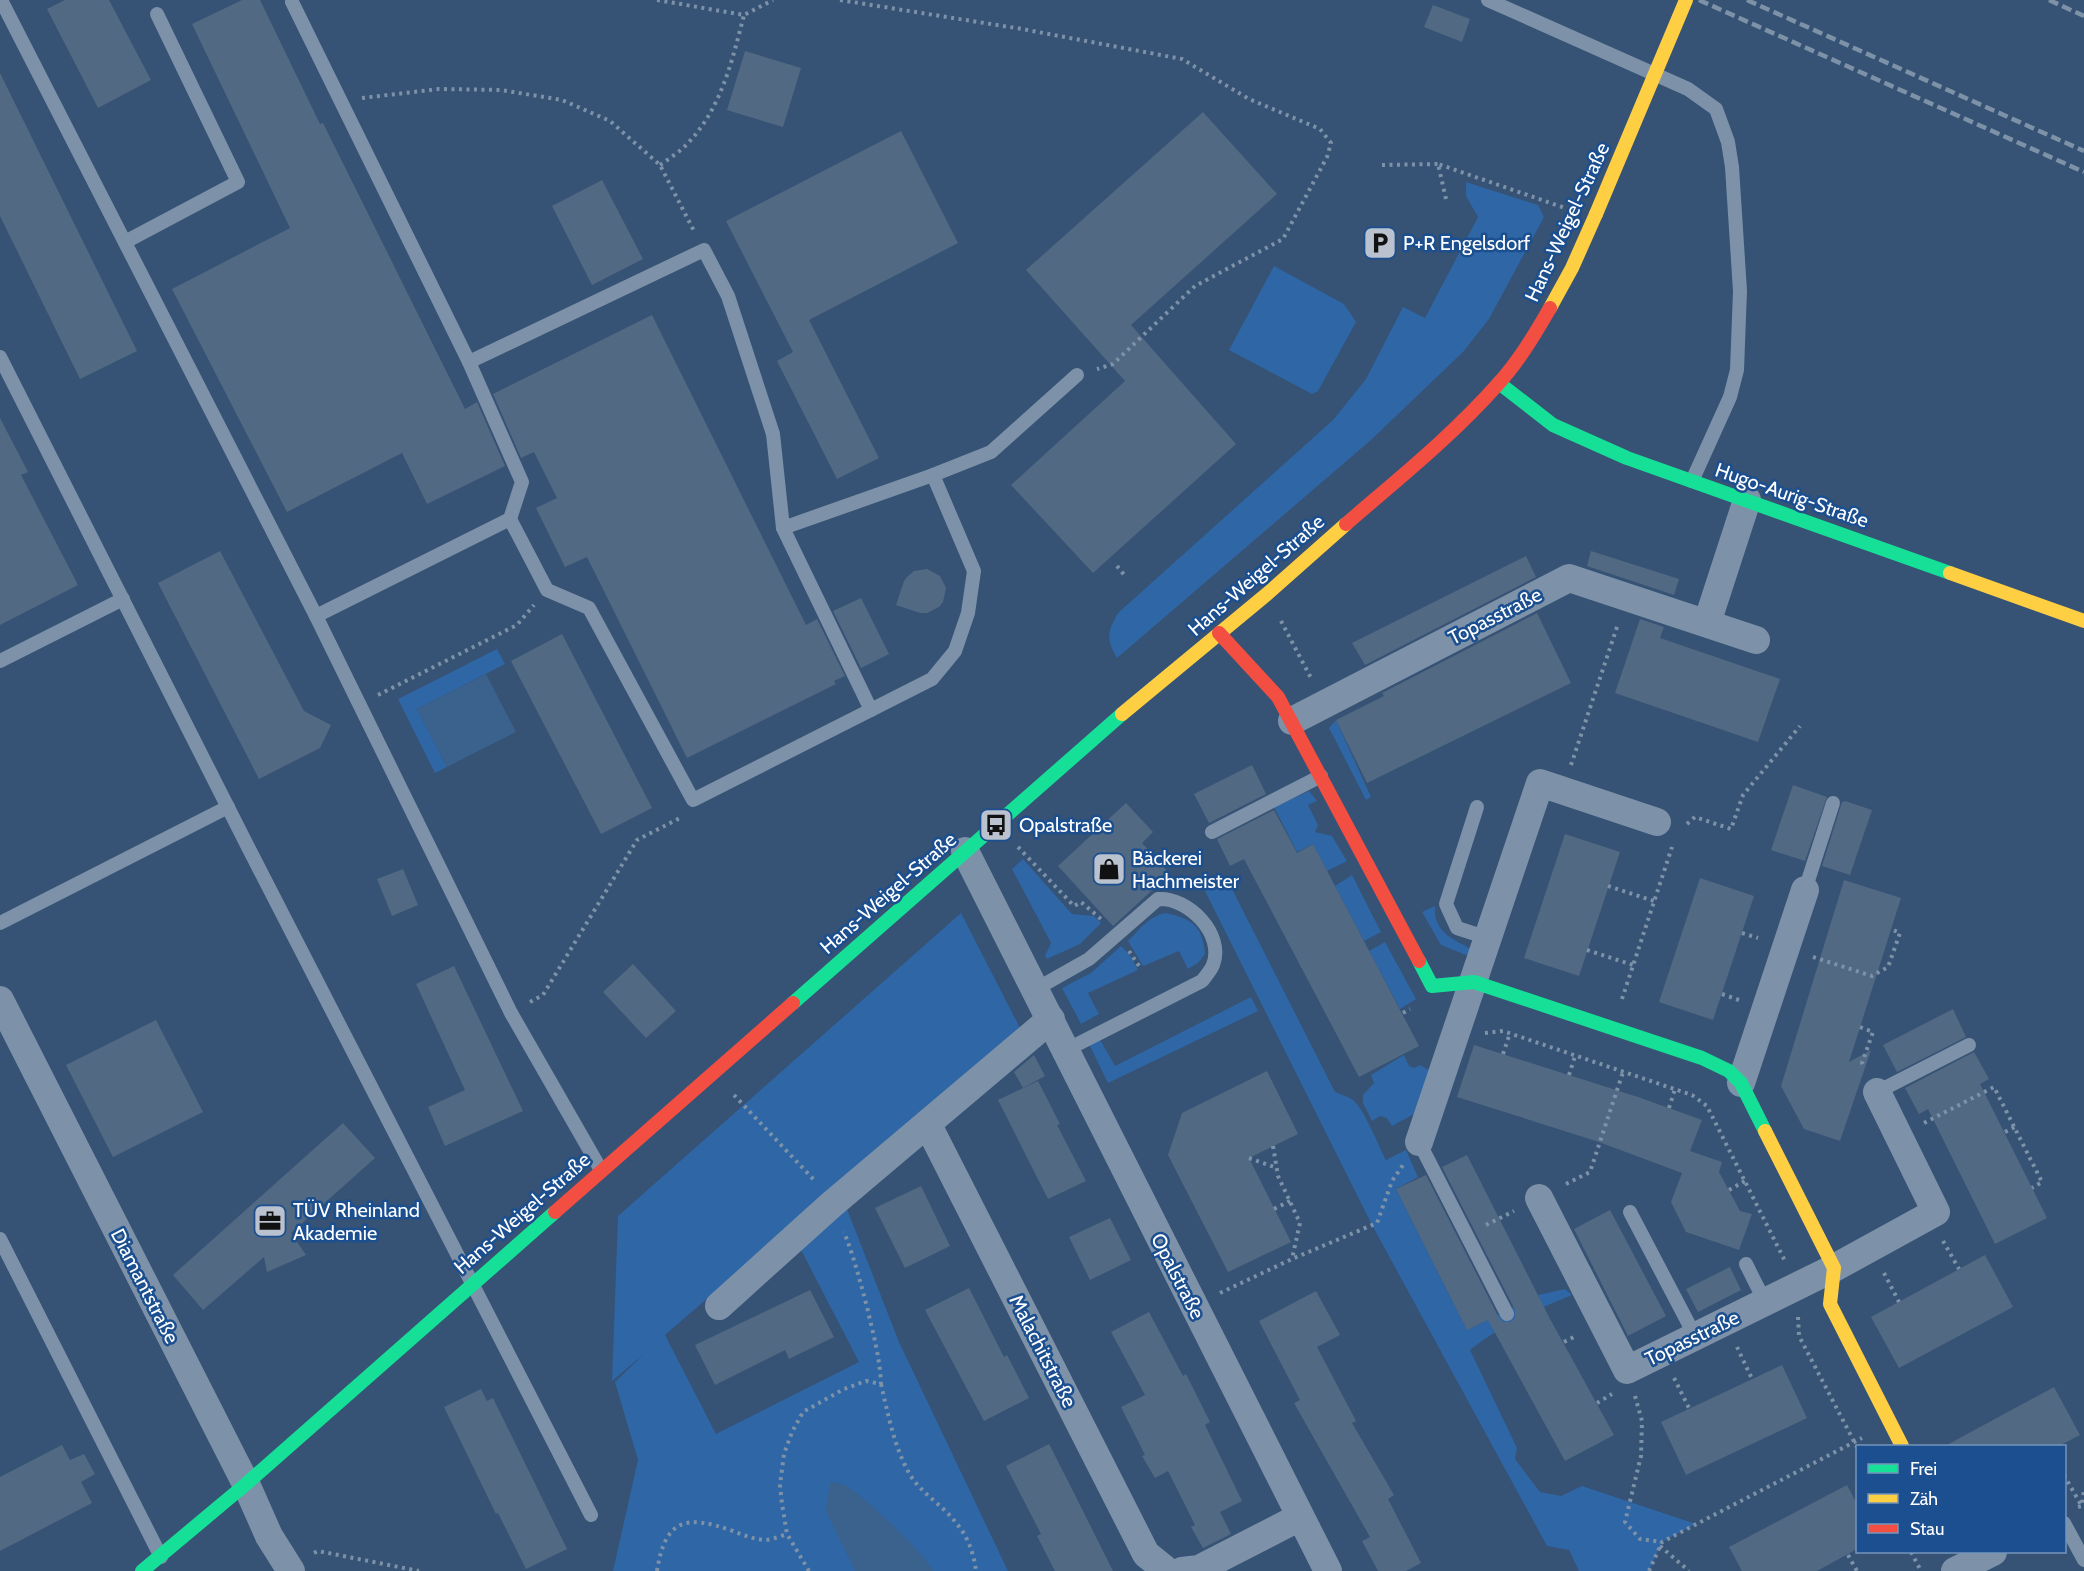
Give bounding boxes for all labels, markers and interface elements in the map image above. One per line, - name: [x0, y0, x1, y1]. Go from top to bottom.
- street label: Hans-Weigel-Straße: [1520, 139, 1614, 305]
- parking icon: P+R Engelsdorf: [1362, 225, 1398, 261]
- place label: P+R Engelsdorf: [1403, 231, 1531, 255]
- street label: Hugo-Aurig-Straße: [1712, 457, 1872, 533]
- street label: Hans-Weigel-Straße: [1183, 509, 1329, 641]
- street label: Topasstraße: [1444, 582, 1546, 650]
- bus stop icon: Opalstraße: [978, 807, 1014, 843]
- place label: Opalstraße: [1019, 813, 1112, 837]
- street label: Hans-Weigel-Straße: [815, 827, 961, 959]
- place label: Bäckerei Hachmeister: [1132, 846, 1240, 893]
- shop icon: Bäckerei Hachmeister: [1091, 851, 1127, 887]
- street label: Hans-Weigel-Straße: [449, 1147, 595, 1279]
- place label: TÜV Rheinland Akademie: [293, 1198, 420, 1245]
- office icon: TÜV Rheinland Akademie: [252, 1203, 288, 1239]
- street label: Diamantstraße: [106, 1225, 184, 1347]
- street label: Opalstraße: [1146, 1229, 1210, 1323]
- street label: Malachitstraße: [1004, 1291, 1082, 1411]
- street label: Topasstraße: [1641, 1305, 1743, 1371]
- legend: [1856, 1445, 2066, 1553]
- text: Frei: [1910, 1458, 1937, 1480]
- text: Zäh: [1910, 1488, 1938, 1510]
- text: Stau: [1910, 1518, 1944, 1540]

